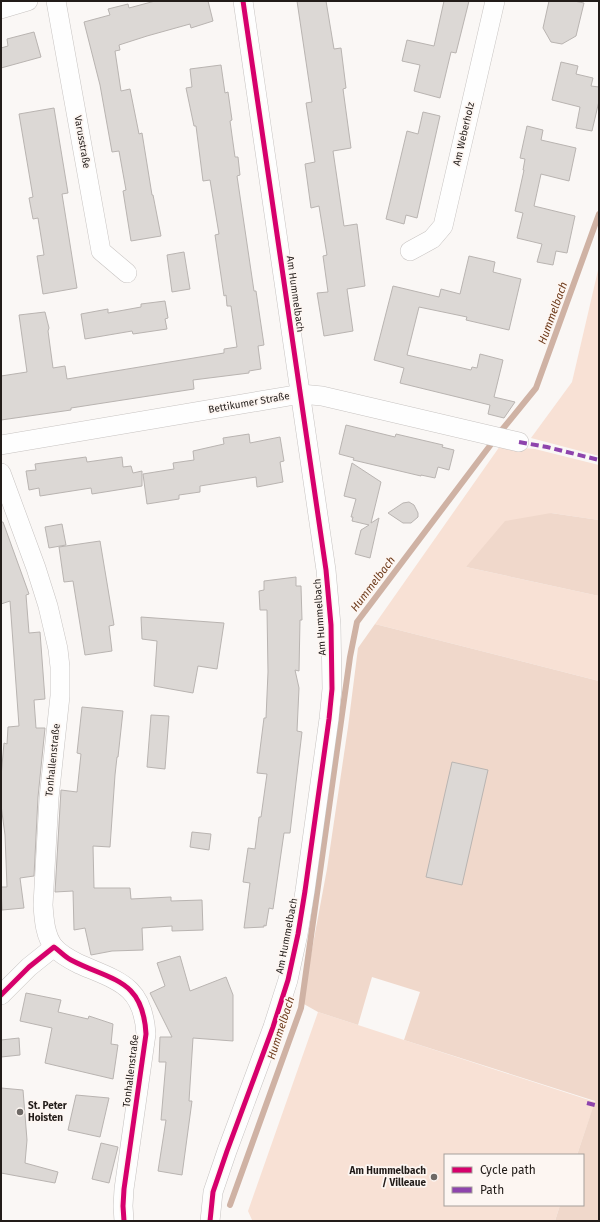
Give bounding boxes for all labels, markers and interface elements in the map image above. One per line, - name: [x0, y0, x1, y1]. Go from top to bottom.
- street label: Am Weberholz: [451, 100, 477, 167]
- street label: Varusstraße: [71, 115, 93, 169]
- street label: Am Hummelbach: [284, 255, 306, 333]
- water label: Hummelbach: [536, 280, 570, 346]
- street label: Bettikumer Straße: [207, 390, 291, 416]
- water label: Hummelbach: [348, 554, 398, 614]
- street label: Am Hummelbach: [311, 578, 329, 656]
- street label: Tonhallenstraße: [43, 723, 63, 797]
- street label: Am Hummelbach: [274, 897, 300, 975]
- water label: Hummelbach: [265, 995, 297, 1061]
- street label: Tonhallenstraße: [121, 1034, 141, 1108]
- place label: St. Peter Hoisten: [28, 1100, 68, 1124]
- marker: St. Peter Hoisten: [15, 1107, 25, 1117]
- legend: [444, 1154, 584, 1206]
- text: Cycle path: [480, 1163, 536, 1177]
- place label: Am Hummelbach / Villeaue: [349, 1165, 426, 1189]
- marker: Am Hummelbach / Villeaue: [429, 1172, 439, 1182]
- text: Path: [480, 1183, 504, 1197]

